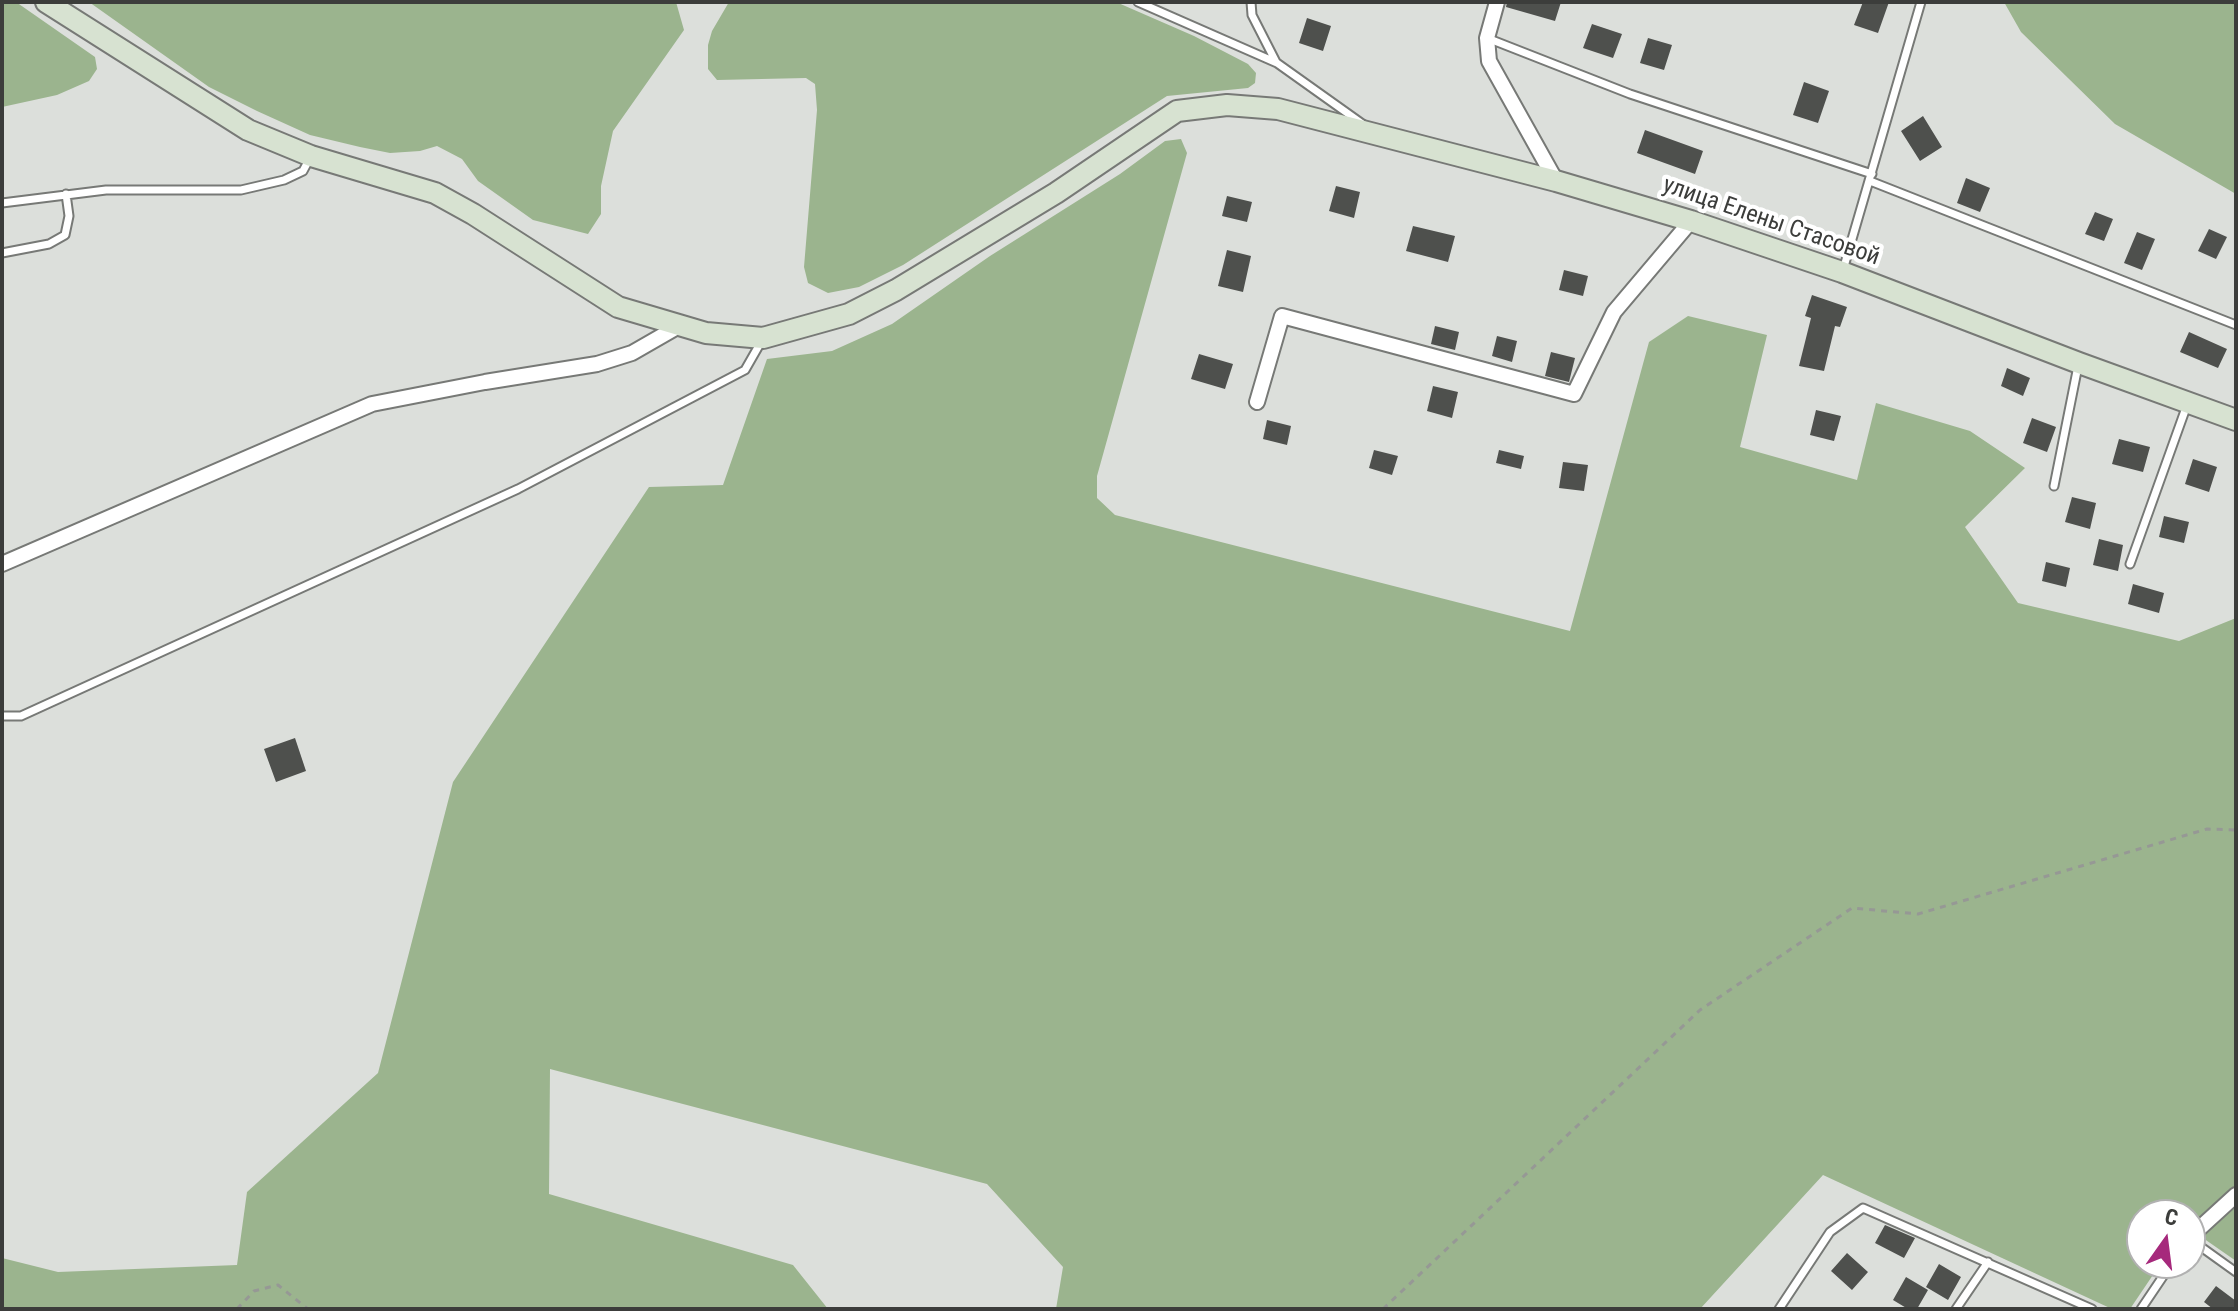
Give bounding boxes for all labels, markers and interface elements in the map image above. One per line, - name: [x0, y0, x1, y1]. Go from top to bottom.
- street label: улица Елены Стасовой: [1659, 171, 1883, 273]
- north arrow: [2126, 1199, 2206, 1279]
- text: С: [2162, 1204, 2181, 1231]

